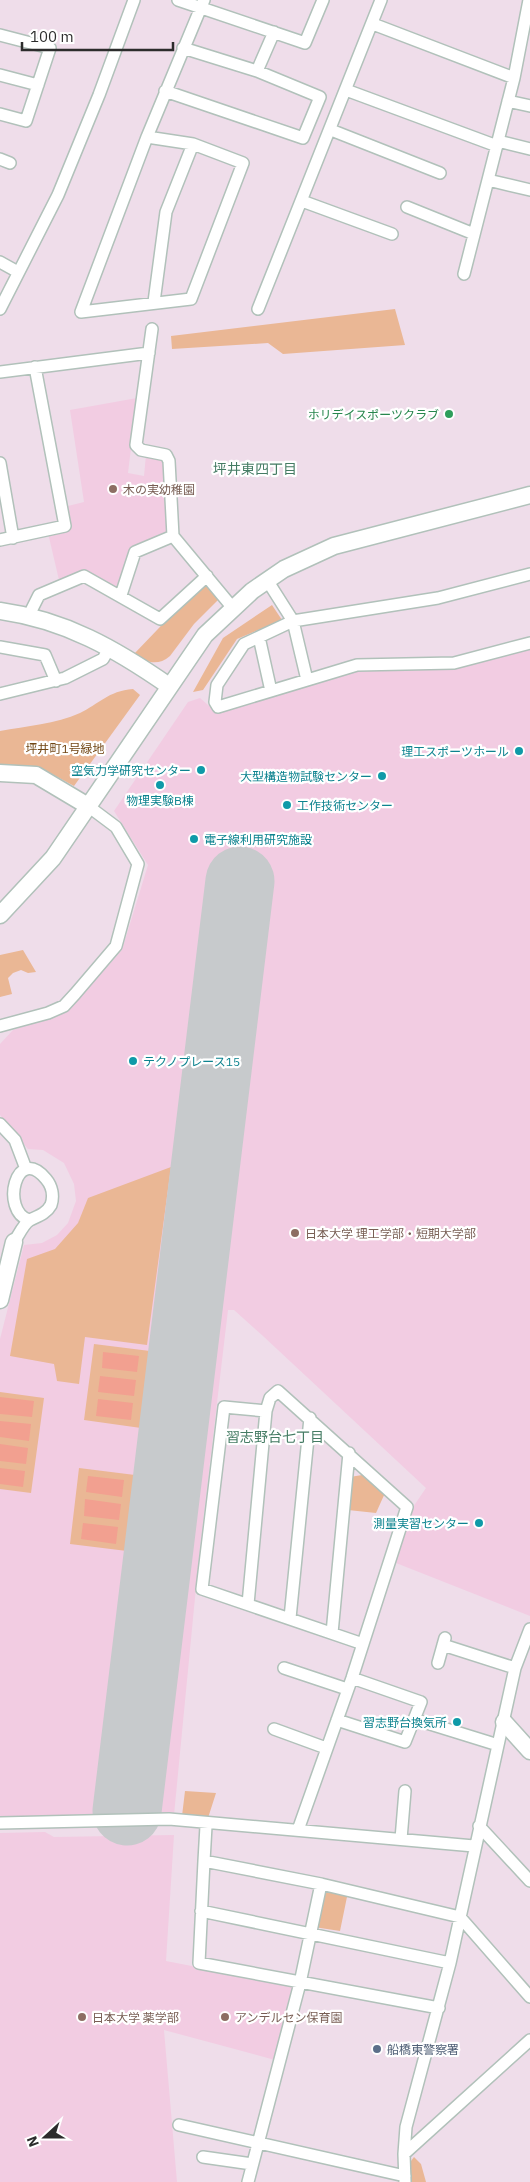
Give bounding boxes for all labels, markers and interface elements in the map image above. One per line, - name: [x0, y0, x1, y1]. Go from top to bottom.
- scale bar: [22, 20, 174, 52]
- text: 100 m: [30, 27, 74, 46]
- place label: ホリデイスポーツクラブ: [308, 407, 439, 422]
- marker: ホリデイスポーツクラブ: [443, 408, 455, 420]
- district label: 坪井東四丁目: [213, 460, 297, 478]
- place label: 木の実幼稚園: [123, 482, 195, 497]
- marker: 木の実幼稚園: [107, 483, 119, 495]
- park label: 坪井町1号緑地: [25, 741, 105, 756]
- place label: 理工スポーツホール: [401, 744, 509, 759]
- marker: 理工スポーツホール: [513, 745, 525, 757]
- place label: 空気力学研究センター: [71, 763, 191, 778]
- marker: 空気力学研究センター: [195, 764, 207, 776]
- place label: 大型構造物試験センター: [240, 769, 372, 784]
- marker: 大型構造物試験センター: [376, 770, 388, 782]
- marker: 物理実験B棟: [154, 779, 166, 791]
- place label: 物理実験B棟: [126, 793, 194, 808]
- place label: 工作技術センター: [297, 798, 393, 813]
- marker: 工作技術センター: [281, 799, 293, 811]
- place label: 電子線利用研究施設: [204, 832, 312, 847]
- marker: 電子線利用研究施設: [188, 833, 200, 845]
- place label: テクノプレース15: [143, 1054, 240, 1069]
- marker: テクノプレース15: [127, 1055, 139, 1067]
- place label: 日本大学 理工学部・短期大学部: [305, 1226, 476, 1241]
- marker: 日本大学 理工学部・短期大学部: [289, 1227, 301, 1239]
- district label: 習志野台七丁目: [226, 1428, 324, 1446]
- place label: 測量実習センター: [373, 1516, 469, 1531]
- marker: 測量実習センター: [473, 1517, 485, 1529]
- place label: 習志野台換気所: [363, 1715, 447, 1730]
- marker: 習志野台換気所: [451, 1716, 463, 1728]
- place label: 日本大学 薬学部: [92, 2010, 179, 2025]
- place label: アンデルセン保育園: [235, 2010, 343, 2025]
- marker: 日本大学 薬学部: [76, 2011, 88, 2023]
- marker: アンデルセン保育園: [219, 2011, 231, 2023]
- place label: 船橋東警察署: [387, 2042, 459, 2057]
- marker: 船橋東警察署: [371, 2043, 383, 2055]
- north arrow: [20, 2112, 70, 2162]
- text: N: [23, 2134, 43, 2150]

